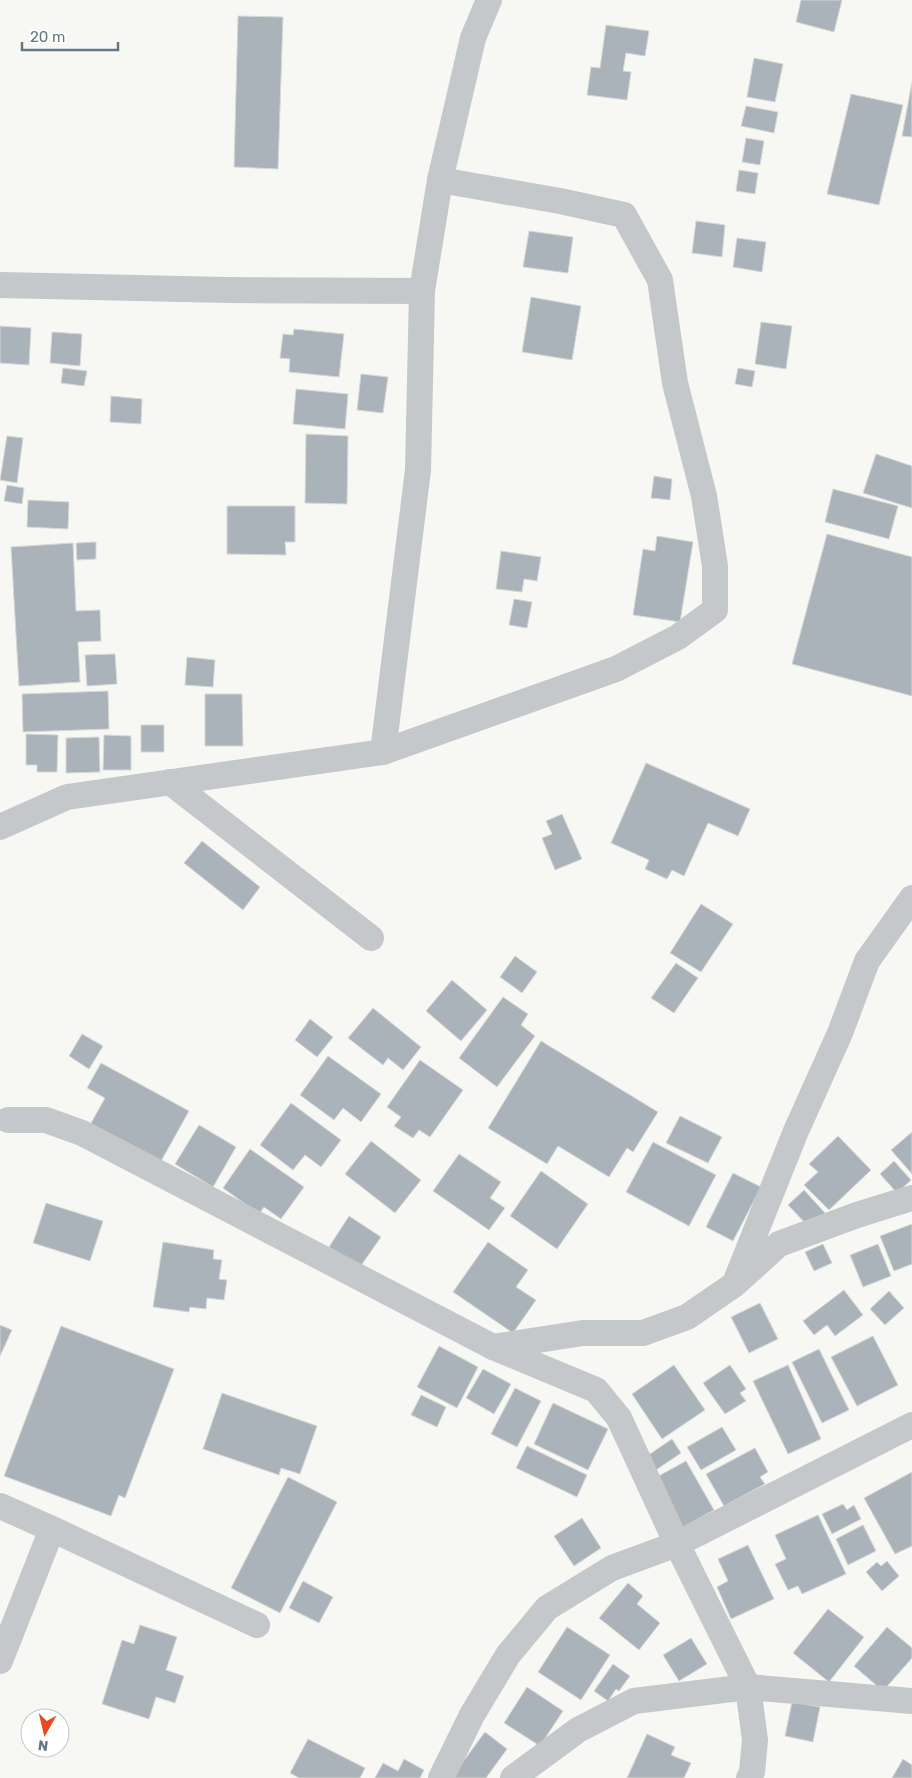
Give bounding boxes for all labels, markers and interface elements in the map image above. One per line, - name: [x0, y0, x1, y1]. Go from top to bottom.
- scale bar: [22, 20, 119, 52]
- text: 20 m: [30, 28, 65, 46]
- north arrow: [20, 1708, 70, 1758]
- text: N: [37, 1736, 49, 1754]

